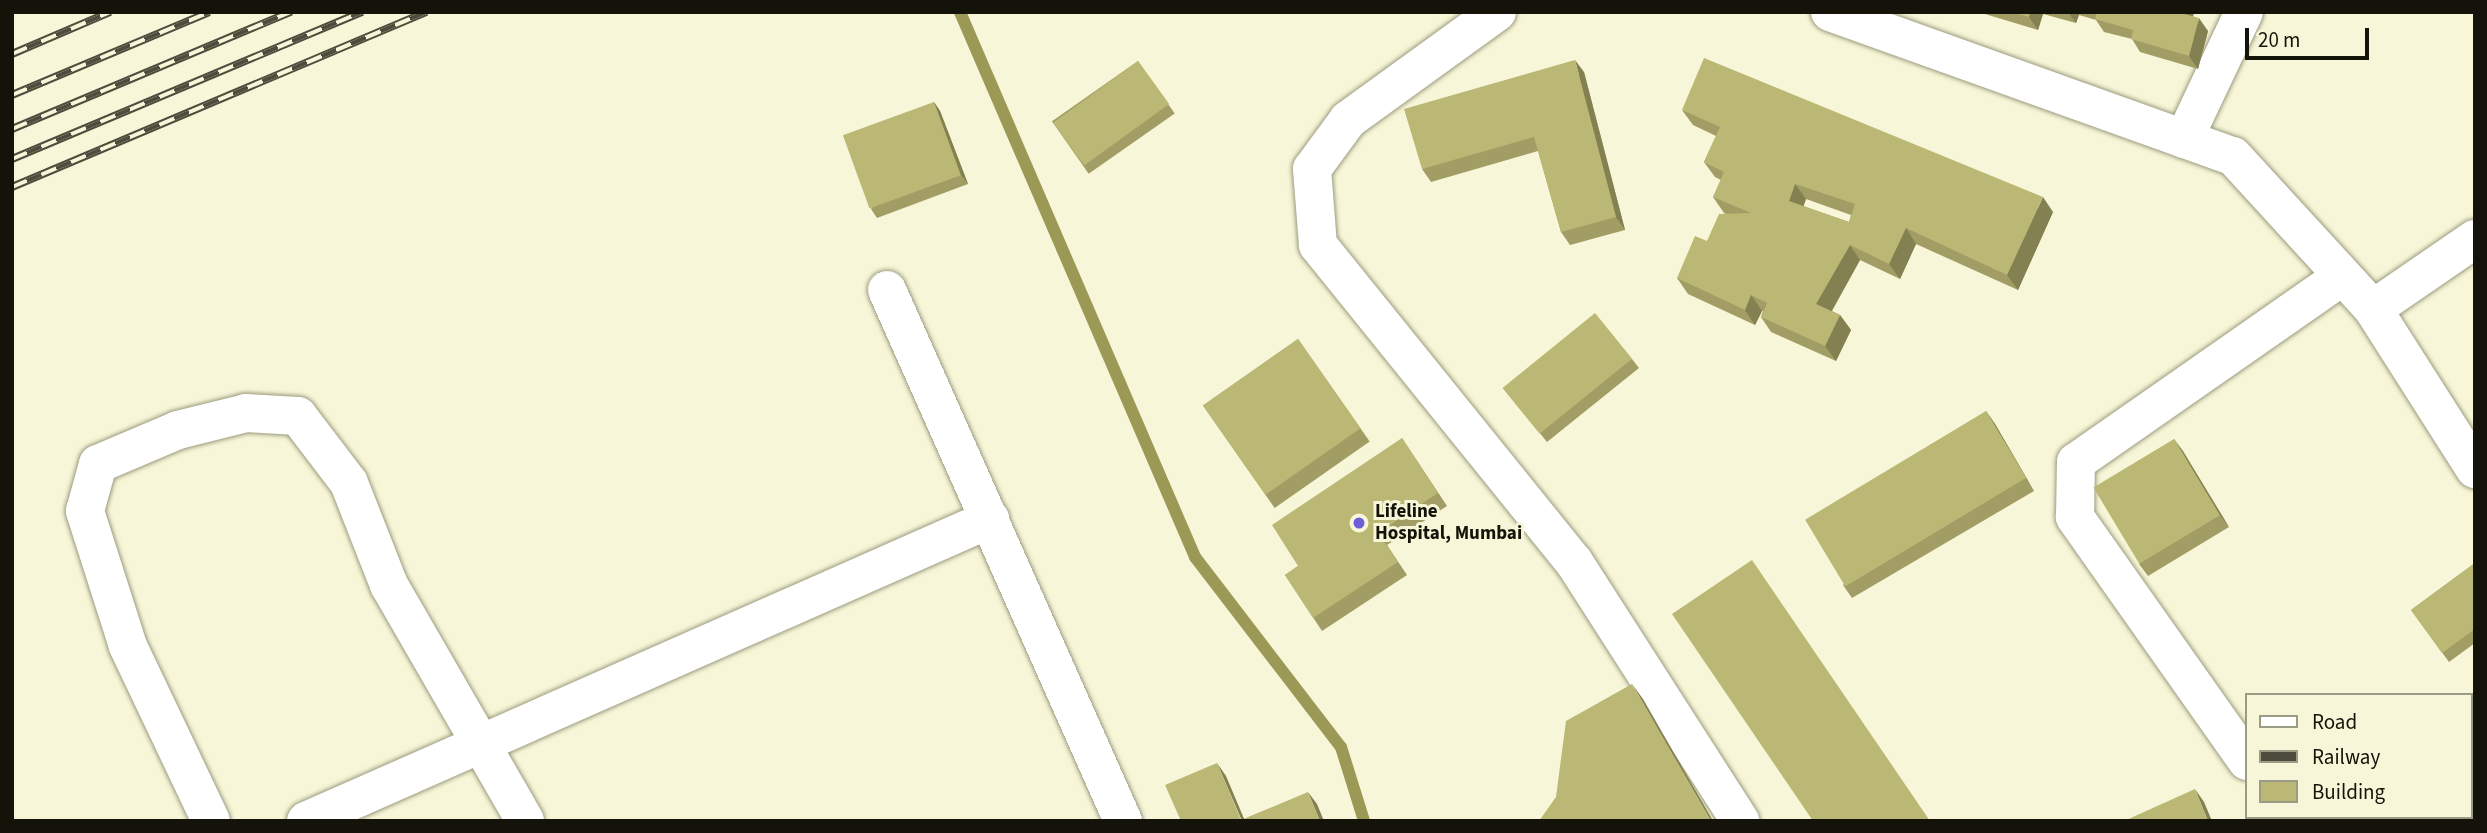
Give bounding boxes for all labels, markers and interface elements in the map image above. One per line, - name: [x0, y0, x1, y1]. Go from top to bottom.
- scale bar: [2249, 14, 2373, 58]
- text: 20 m: [2258, 25, 2300, 55]
- place label: Lifeline Hospital, Mumbai: [1375, 501, 1522, 545]
- marker: Lifeline Hospital, Mumbai: [1349, 513, 1369, 533]
- legend: [2246, 693, 2473, 819]
- text: Road: [2312, 707, 2357, 737]
- text: Railway: [2312, 742, 2380, 772]
- text: Building: [2312, 777, 2385, 807]

